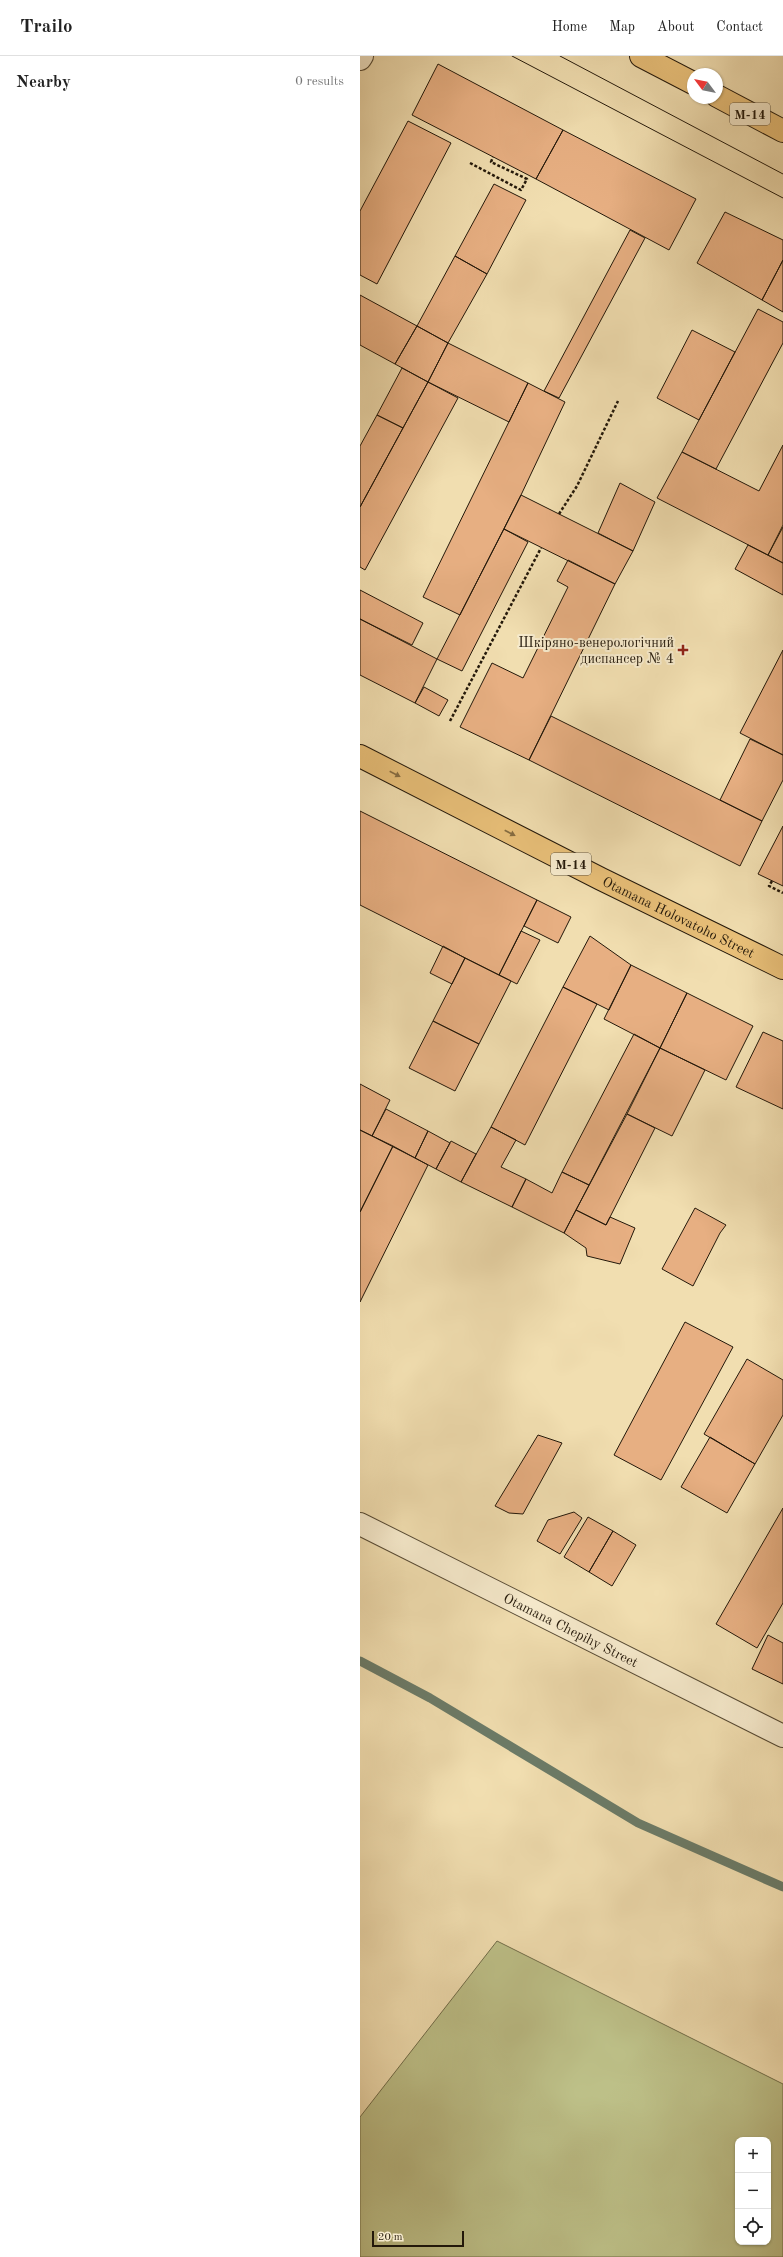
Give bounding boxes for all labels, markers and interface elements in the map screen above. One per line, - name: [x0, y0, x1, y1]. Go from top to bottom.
- text: Trailo: [20, 18, 73, 37]
- text: Home: [552, 20, 587, 34]
- text: Map: [609, 20, 635, 34]
- text: About: [657, 20, 694, 34]
- text: Contact: [716, 20, 763, 34]
- north arrow: [687, 68, 723, 104]
- text: Nearby: [16, 74, 71, 91]
- text: 0 results: [295, 75, 344, 88]
- road number: М-14: [730, 103, 770, 125]
- place label: Шкіряно-венерологічний диспансер № 4: [518, 636, 674, 666]
- marker: Шкіряно-венерологічний диспансер № 4: [677, 644, 689, 656]
- one-way arrow: [389, 770, 400, 777]
- one-way arrow: [505, 830, 516, 836]
- road number: М-14: [551, 853, 591, 875]
- street label: Otamana Holovatoho Street: [600, 875, 757, 961]
- street label: Otamana Chepihy Street: [501, 1591, 640, 1670]
- map controls: [735, 2137, 771, 2245]
- button: +: [735, 2137, 771, 2173]
- button: −: [735, 2173, 771, 2209]
- button: locate: [735, 2209, 771, 2245]
- scale bar: [372, 2229, 464, 2248]
- text: 20 m: [378, 2232, 403, 2243]

